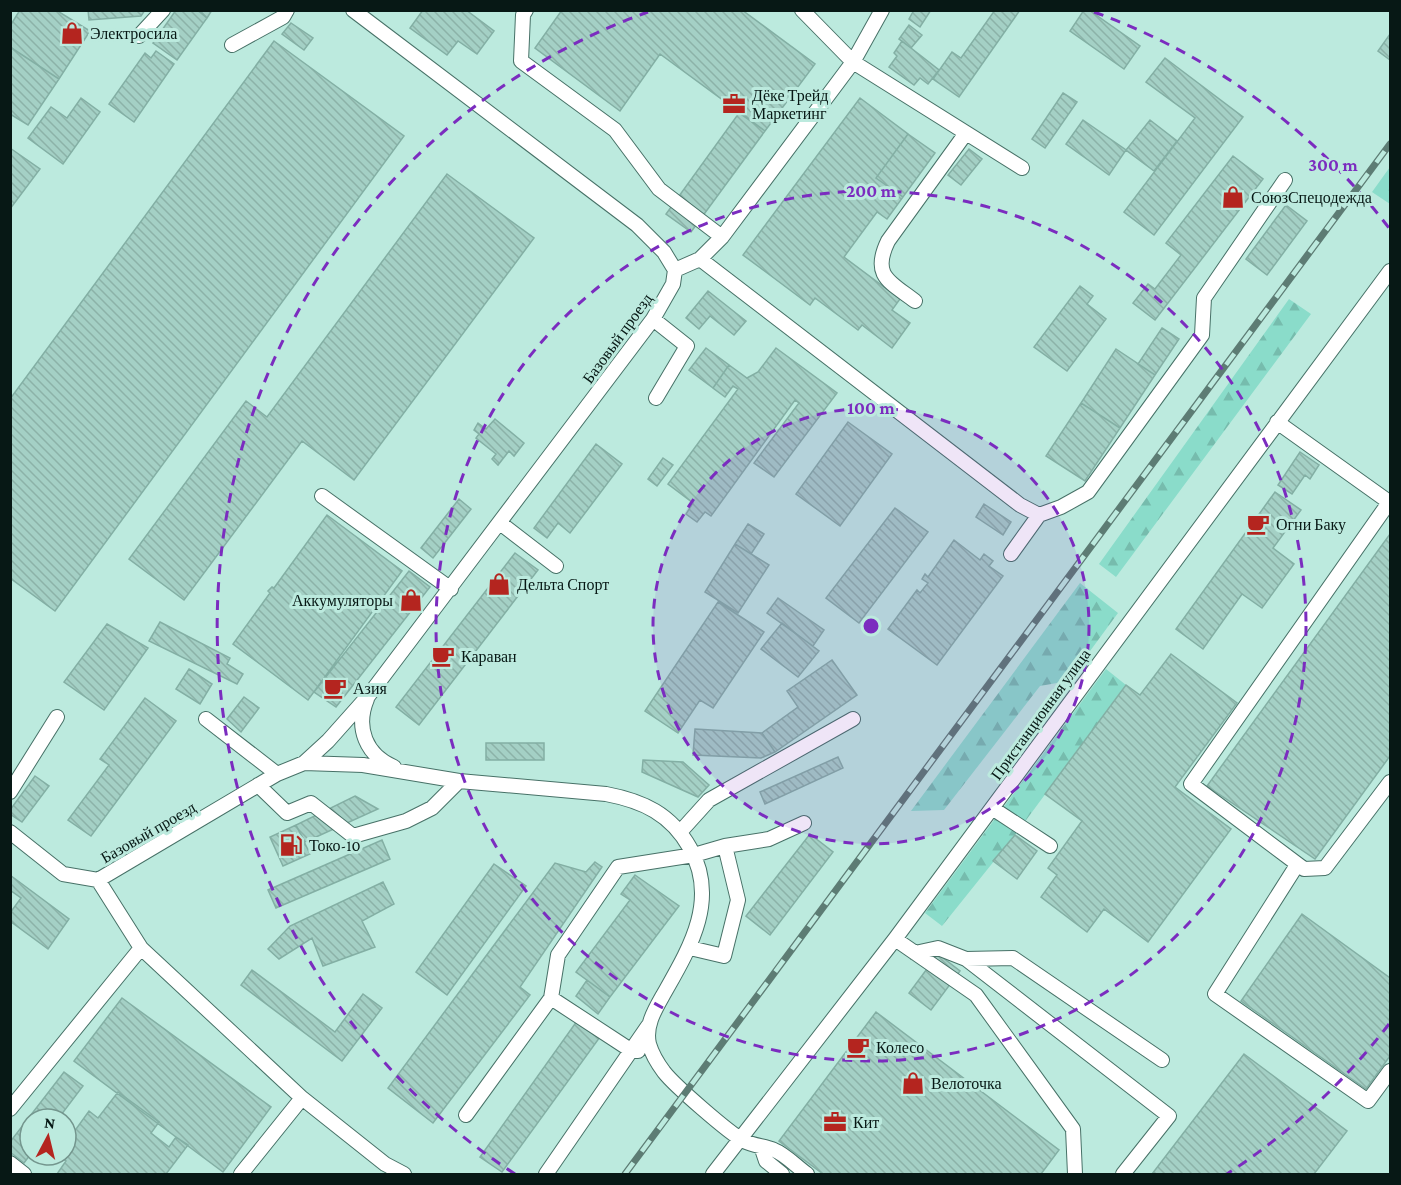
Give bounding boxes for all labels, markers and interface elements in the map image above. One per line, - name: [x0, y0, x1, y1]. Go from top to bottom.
- shop icon: Электросила: [59, 20, 85, 46]
- place label: Электросила: [90, 25, 177, 43]
- place label: Дёке Трейд Маркетинг: [752, 87, 828, 123]
- office icon: Дёке Трейд Маркетинг: [721, 91, 747, 117]
- text: 300 m: [1308, 155, 1358, 175]
- text: 200 m: [846, 181, 897, 201]
- shop icon: СоюзСпецодежда: [1220, 184, 1246, 210]
- place label: СоюзСпецодежда: [1251, 189, 1372, 207]
- street label: Базовый проезд: [579, 290, 656, 387]
- text: 100 m: [847, 398, 895, 418]
- cafe icon: Огни Баку: [1245, 511, 1271, 537]
- place label: Огни Баку: [1276, 516, 1346, 534]
- shop icon: Дельта Спорт: [486, 571, 512, 597]
- place label: Дельта Спорт: [517, 576, 609, 594]
- shop icon: Аккумуляторы: [398, 587, 424, 613]
- place label: Аккумуляторы: [292, 592, 393, 610]
- centre of rings: [861, 616, 881, 636]
- cafe icon: Караван: [430, 643, 456, 669]
- street label: Пристанционная улица: [987, 646, 1094, 784]
- place label: Караван: [461, 648, 517, 666]
- cafe icon: Азия: [322, 675, 348, 701]
- place label: Азия: [353, 680, 387, 697]
- street label: Базовый проезд: [98, 798, 199, 867]
- fuel station icon: Токо-10: [278, 832, 304, 858]
- place label: Токо-10: [309, 837, 360, 854]
- cafe icon: Колесо: [845, 1034, 871, 1060]
- place label: Колесо: [876, 1039, 924, 1056]
- shop icon: Велоточка: [900, 1070, 926, 1096]
- place label: Велоточка: [931, 1075, 1002, 1092]
- north arrow: [18, 1107, 78, 1167]
- office icon: Кит: [822, 1109, 848, 1135]
- text: N: [43, 1114, 56, 1132]
- place label: Кит: [853, 1114, 879, 1131]

